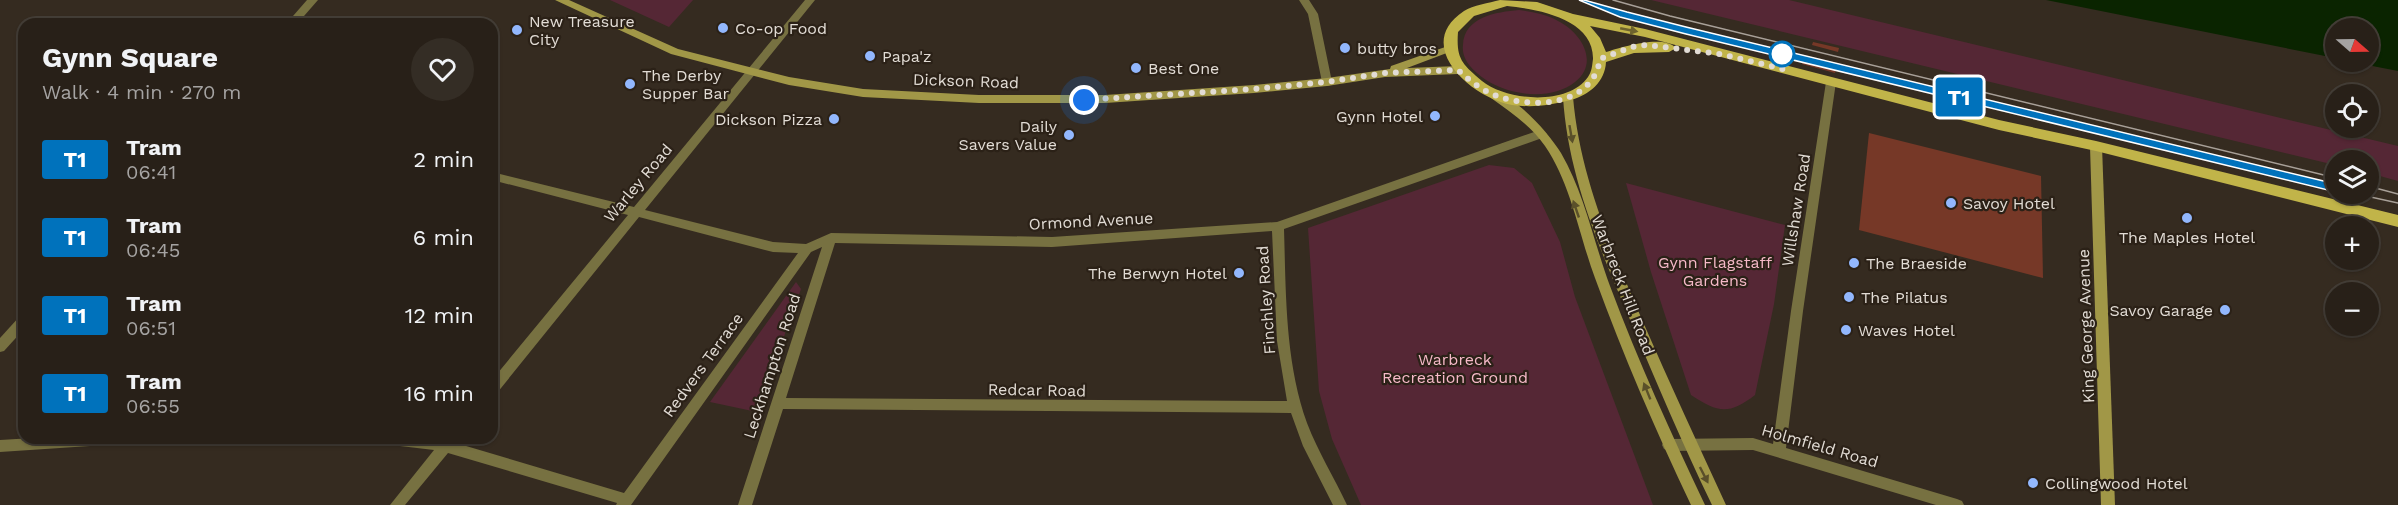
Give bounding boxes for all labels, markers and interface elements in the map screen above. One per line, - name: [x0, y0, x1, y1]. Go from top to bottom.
- place label: New Treasure City: [529, 12, 635, 49]
- north arrow: [2325, 18, 2379, 72]
- map controls: [2325, 18, 2379, 336]
- place label: Co-op Food: [735, 19, 827, 38]
- marker: Co-op Food: [716, 21, 730, 35]
- marker: New Treasure City: [510, 23, 524, 37]
- one-way arrow: [1620, 26, 1639, 35]
- button: heart: [411, 38, 474, 101]
- place label: butty bros: [1357, 39, 1437, 58]
- text: Gynn Square: [42, 41, 218, 74]
- marker: butty bros: [1338, 41, 1352, 55]
- unlabelled marker: [1769, 41, 1795, 67]
- place label: Papa'z: [882, 47, 931, 66]
- marker: Papa'z: [863, 49, 877, 63]
- place label: Best One: [1148, 59, 1219, 78]
- marker: Best One: [1129, 61, 1143, 75]
- place label: The Derby Supper Bar: [642, 66, 729, 103]
- street label: Dickson Road: [913, 70, 1019, 92]
- marker: The Derby Supper Bar: [623, 77, 637, 91]
- line badge: T1: [1932, 78, 1986, 116]
- text: Walk · 4 min · 270 m: [42, 80, 241, 104]
- button: locate: [2325, 84, 2379, 138]
- your location: [1069, 85, 1099, 115]
- text: T1: [1948, 85, 1970, 110]
- place label: Gynn Hotel: [1336, 107, 1423, 126]
- marker: Gynn Hotel: [1428, 109, 1442, 123]
- place label: Dickson Pizza: [715, 110, 822, 129]
- marker: Dickson Pizza: [827, 112, 841, 126]
- place label: Daily Savers Value: [959, 117, 1058, 154]
- one-way arrow: [1567, 125, 1576, 144]
- marker: Daily Savers Value: [1062, 128, 1076, 142]
- text: Tram: [126, 135, 182, 160]
- street label: Warley Road: [600, 140, 676, 226]
- text: T1: [64, 147, 86, 172]
- text: 2 min: [413, 147, 474, 172]
- button: layers: [2325, 150, 2379, 204]
- street label: Willshaw Road: [1778, 152, 1814, 268]
- text: 06:41: [126, 160, 176, 184]
- place label: Savoy Hotel: [1963, 194, 2055, 213]
- marker: Savoy Hotel: [1944, 196, 1958, 210]
- one-way arrow: [1571, 200, 1581, 218]
- street label: Ormond Avenue: [1028, 208, 1154, 234]
- marker: The Maples Hotel: [2180, 211, 2194, 225]
- street label: Warbreck Hill Road: [1587, 212, 1659, 358]
- text: Tram: [126, 213, 182, 238]
- button: +: [2325, 216, 2379, 270]
- text: T1: [64, 225, 86, 250]
- text: 6 min: [413, 225, 474, 250]
- place label: The Maples Hotel: [2119, 228, 2255, 247]
- text: 06:45: [126, 238, 180, 262]
- street label: Finchley Road: [1253, 245, 1279, 355]
- street label: King George Avenue: [2074, 249, 2098, 403]
- park label: Gynn Flagstaff Gardens: [1658, 253, 1772, 290]
- place label: The Braeside: [1866, 254, 1967, 273]
- marker: The Braeside: [1847, 256, 1861, 270]
- place label: The Berwyn Hotel: [1088, 264, 1227, 283]
- marker: The Berwyn Hotel: [1232, 266, 1246, 280]
- button: −: [2325, 282, 2379, 336]
- place label: The Pilatus: [1861, 288, 1948, 307]
- marker: The Pilatus: [1842, 290, 1856, 304]
- text: Tram: [126, 291, 182, 316]
- street label: Leckhampton Road: [740, 291, 804, 441]
- place label: Savoy Garage: [2109, 301, 2213, 320]
- text: T1: [64, 303, 86, 328]
- text: 12 min: [405, 303, 474, 328]
- marker: Savoy Garage: [2218, 303, 2232, 317]
- street label: Redvers Terrace: [659, 309, 747, 421]
- text: 06:51: [126, 316, 176, 340]
- place label: Waves Hotel: [1858, 321, 1955, 340]
- marker: Waves Hotel: [1839, 323, 1853, 337]
- park label: Warbreck Recreation Ground: [1382, 350, 1528, 387]
- text: Tram: [126, 369, 182, 394]
- street label: Redcar Road: [988, 380, 1086, 400]
- text: T1: [64, 381, 86, 406]
- text: 16 min: [404, 381, 474, 406]
- one-way arrow: [1642, 381, 1652, 399]
- text: 06:55: [126, 394, 180, 418]
- street label: Holmfield Road: [1759, 420, 1881, 472]
- one-way arrow: [1699, 466, 1709, 483]
- place label: Collingwood Hotel: [2045, 474, 2188, 493]
- marker: Collingwood Hotel: [2026, 476, 2040, 490]

